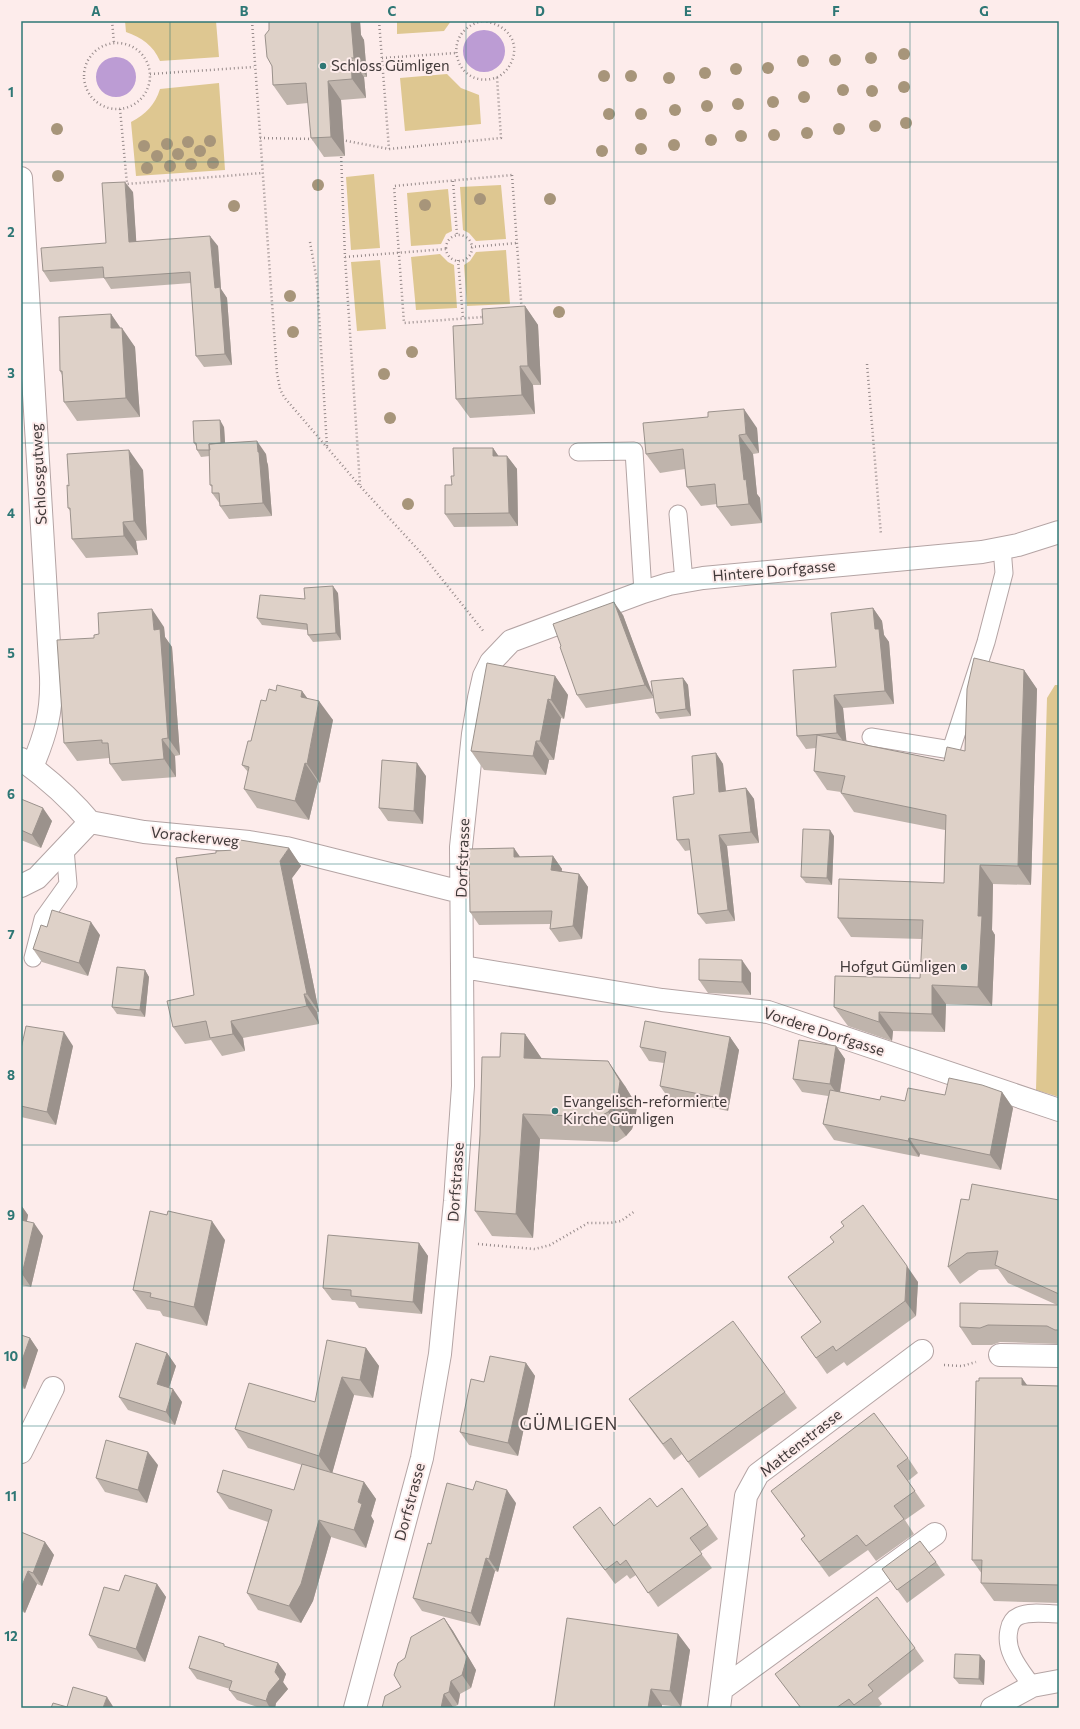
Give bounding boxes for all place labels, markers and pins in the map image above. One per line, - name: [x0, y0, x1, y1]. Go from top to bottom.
- place label: Schloss Gümligen: [331, 56, 450, 74]
- marker: Schloss Gümligen: [318, 61, 328, 71]
- place label: Hofgut Gümligen: [840, 957, 956, 975]
- marker: Hofgut Gümligen: [959, 962, 969, 972]
- place label: Evangelisch-reformierte Kirche Gümligen: [563, 1092, 727, 1127]
- marker: Evangelisch-reformierte Kirche Gümligen: [550, 1106, 560, 1116]

